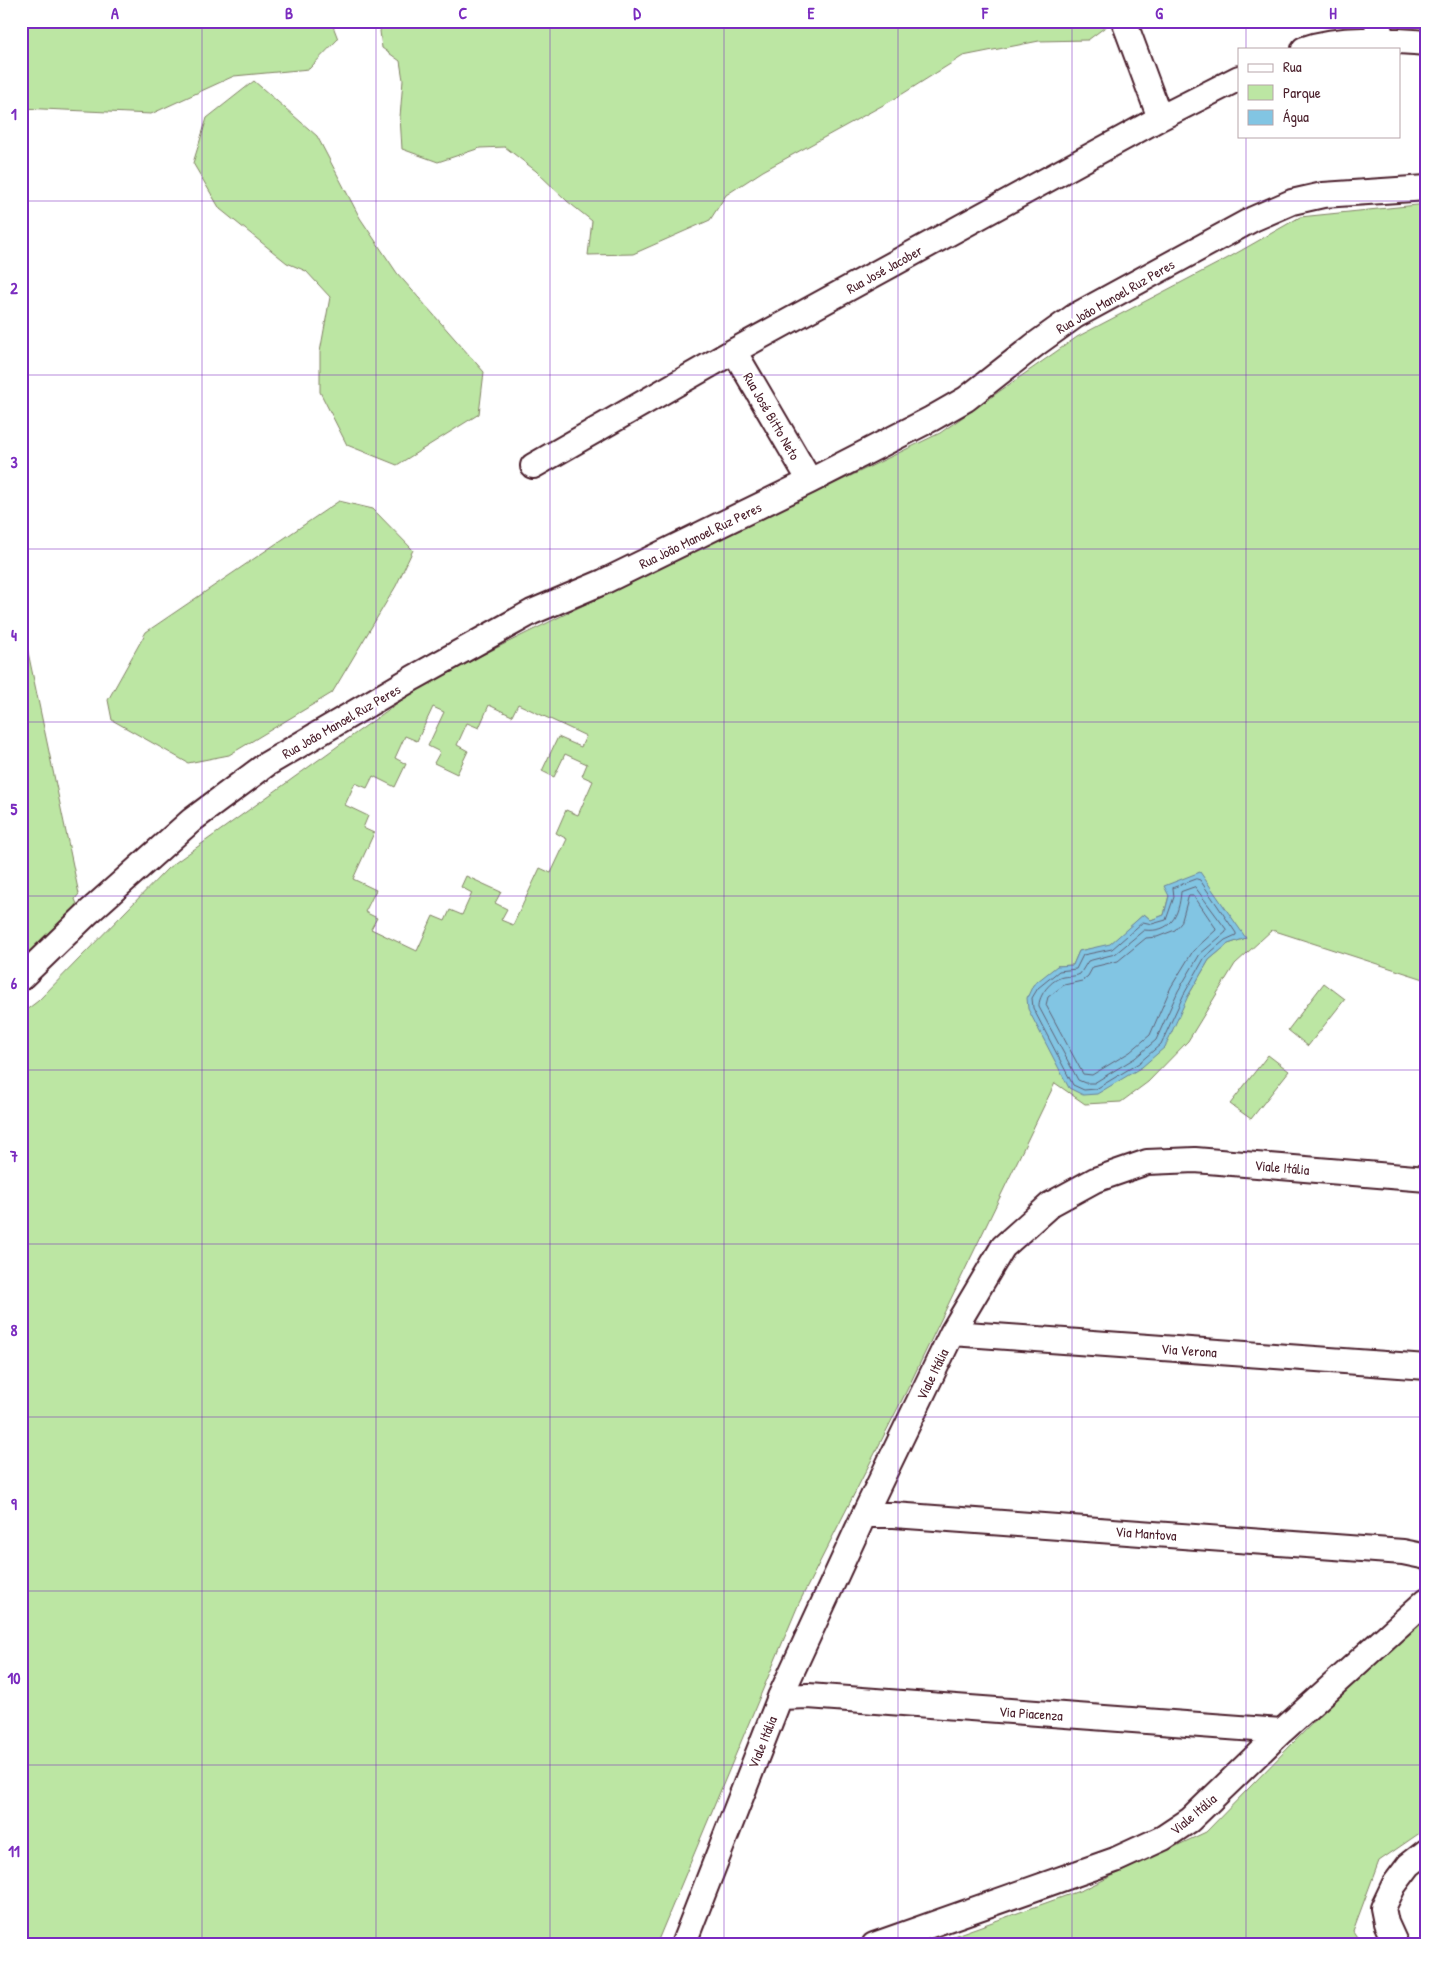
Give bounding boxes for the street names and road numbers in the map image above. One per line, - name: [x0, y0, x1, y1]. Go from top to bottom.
- street label: Rua José Jacober: [843, 240, 926, 298]
- street label: Rua João Manoel Ruz Peres: [1052, 254, 1178, 338]
- street label: Rua José Bitto Neto: [739, 369, 805, 463]
- street label: Rua João Manoel Ruz Peres: [636, 497, 764, 573]
- street label: Rua João Manoel Ruz Peres: [278, 679, 404, 763]
- street label: Viale Itália: [1254, 1155, 1311, 1179]
- street label: Via Verona: [1160, 1339, 1218, 1361]
- street label: Viale Itália: [911, 1345, 953, 1403]
- street label: Via Mantova: [1115, 1521, 1178, 1545]
- street label: Via Piacenza: [998, 1701, 1064, 1725]
- street label: Viale Itália: [743, 1712, 781, 1771]
- street label: Viale Itália: [1166, 1789, 1221, 1839]

